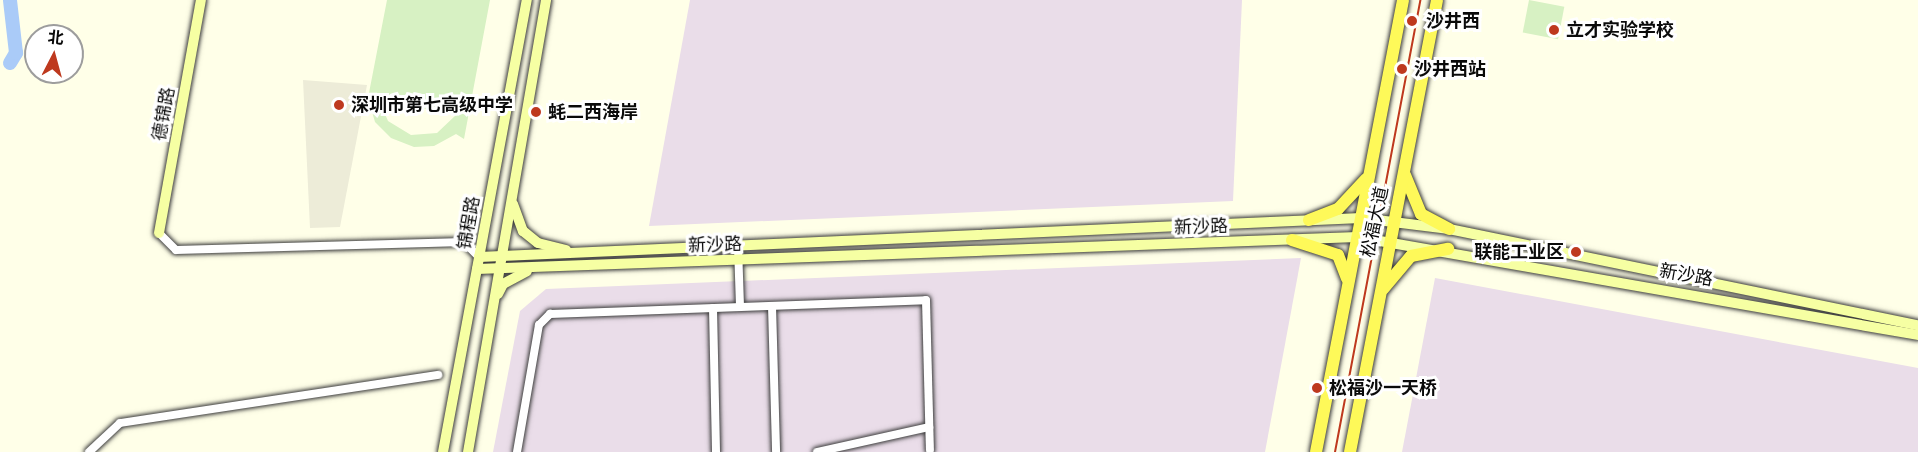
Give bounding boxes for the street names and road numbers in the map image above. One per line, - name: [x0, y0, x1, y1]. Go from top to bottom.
- street label: 德锦路: [149, 86, 179, 142]
- street label: 松福大道: [1357, 185, 1393, 259]
- street label: 锦程路: [454, 195, 484, 251]
- street label: 新沙路: [1174, 215, 1228, 239]
- street label: 新沙路: [688, 233, 742, 257]
- street label: 新沙路: [1658, 260, 1714, 290]

